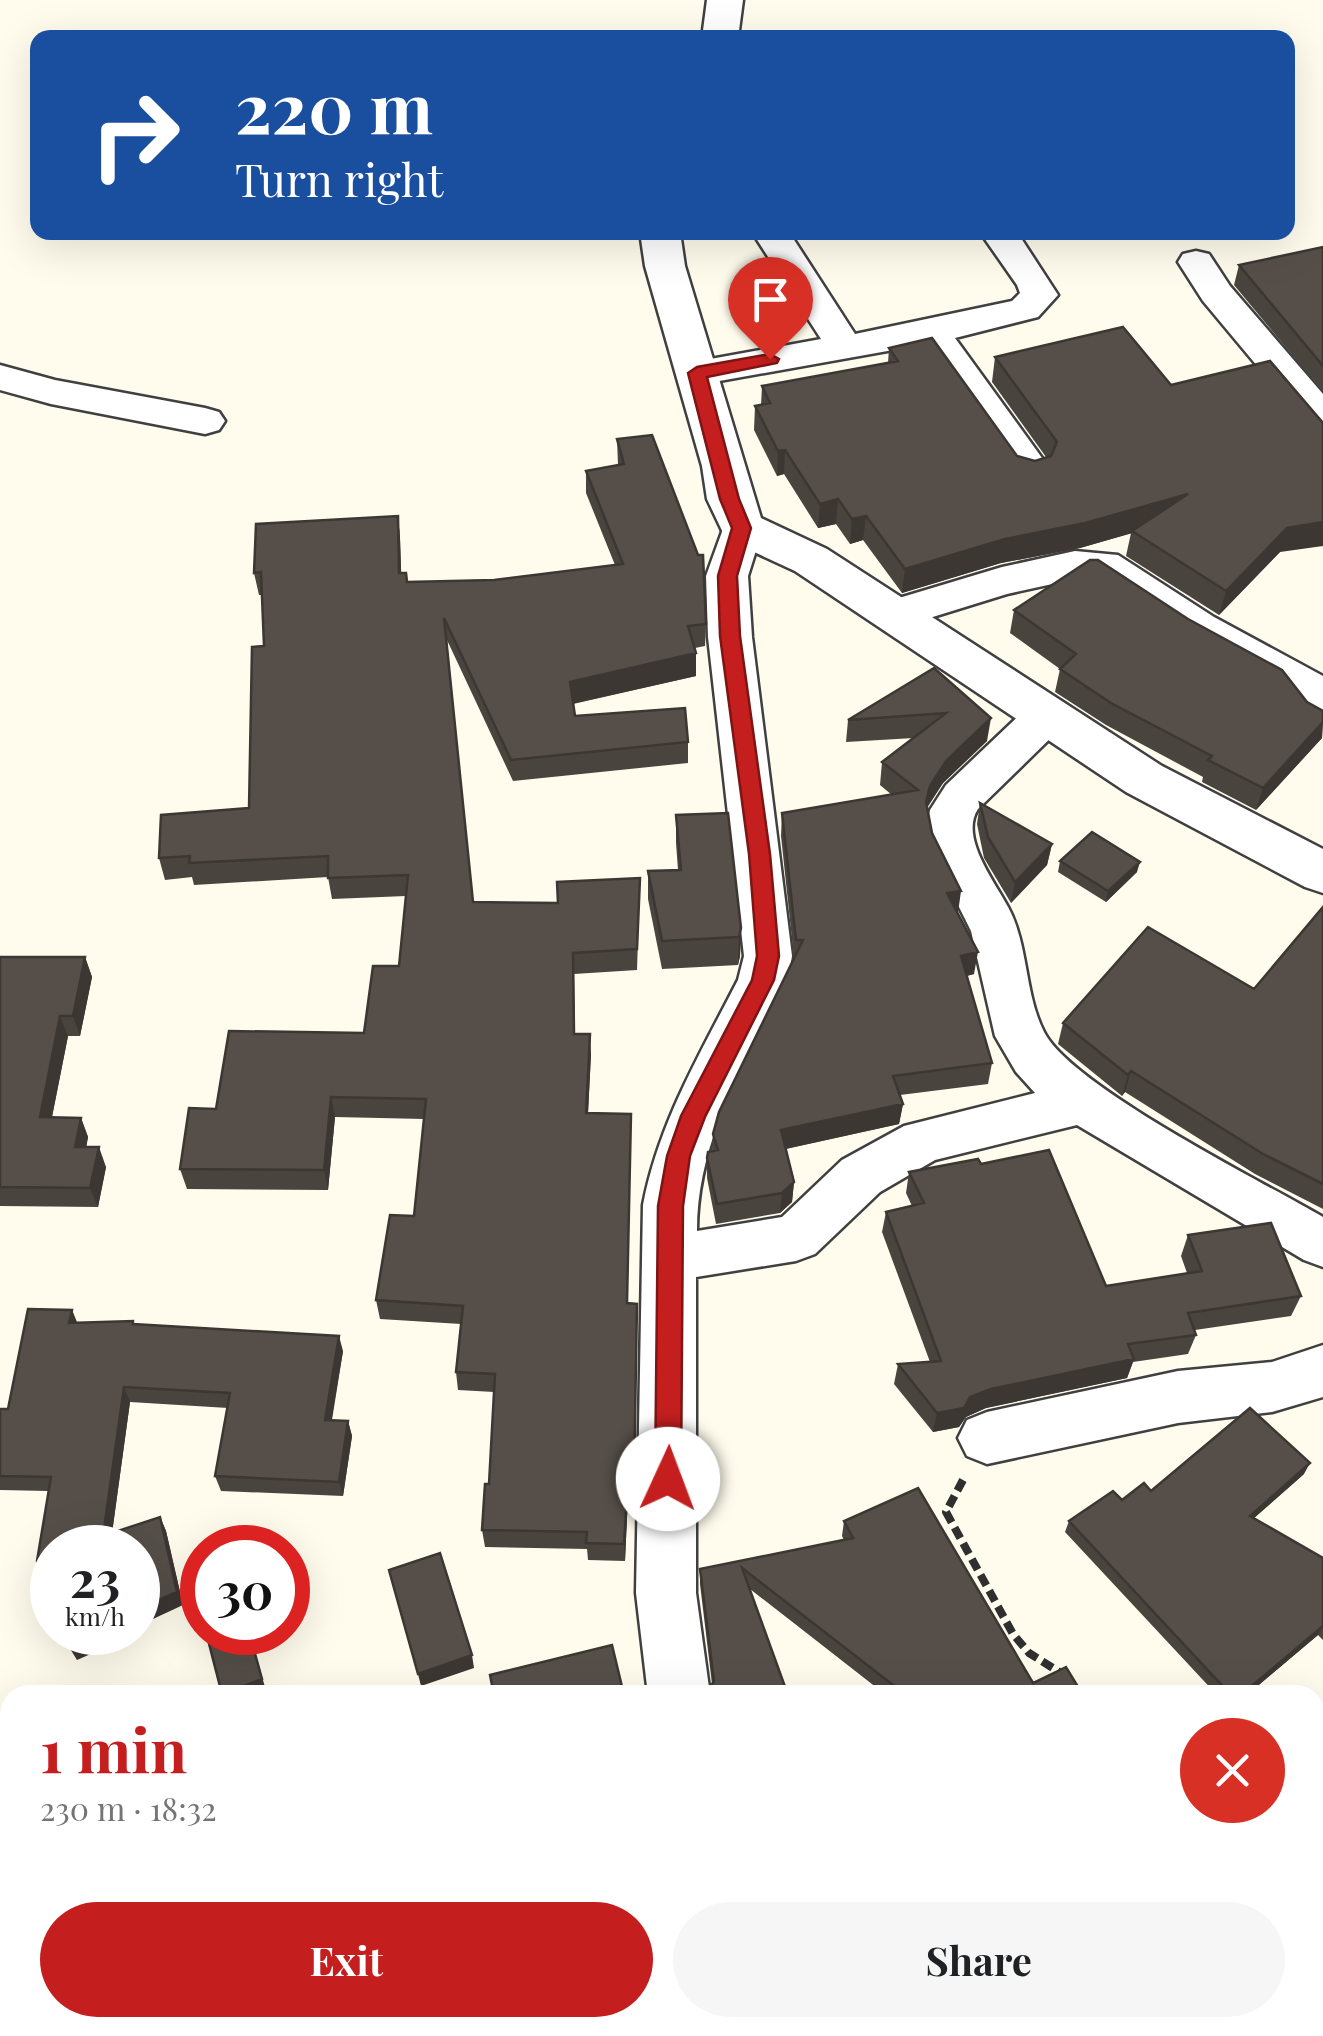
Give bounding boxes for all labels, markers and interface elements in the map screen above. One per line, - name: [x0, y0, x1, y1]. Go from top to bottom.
- text: 220 m: [235, 58, 433, 152]
- icon: right: [70, 70, 200, 200]
- text: Turn right: [235, 148, 443, 208]
- pin: [728, 257, 813, 360]
- icon: arrive: [743, 272, 798, 327]
- position arrow: [616, 1427, 720, 1531]
- speed limit sign: 30: [180, 1525, 310, 1655]
- text: 23: [70, 1544, 120, 1611]
- text: km/h: [65, 1599, 125, 1632]
- text: 1 min: [40, 1708, 187, 1788]
- button: close: [1180, 1718, 1285, 1823]
- text: 230 m · 18:32: [40, 1786, 216, 1829]
- button: Exit: [40, 1902, 653, 2017]
- button: Share: [673, 1902, 1285, 2017]

